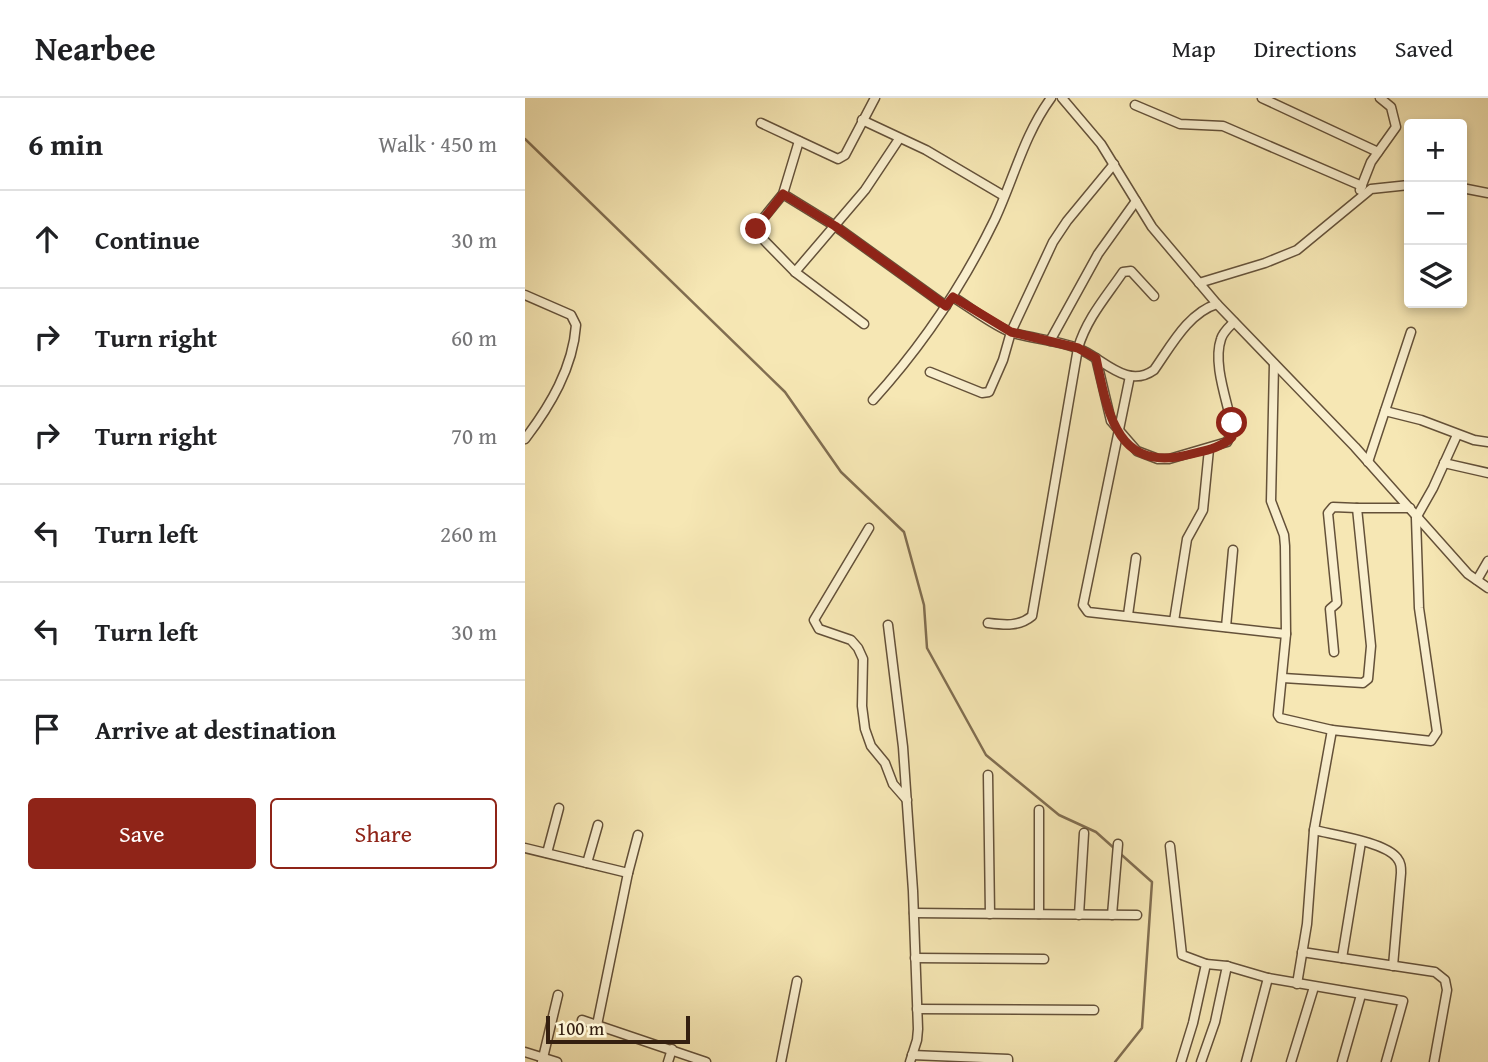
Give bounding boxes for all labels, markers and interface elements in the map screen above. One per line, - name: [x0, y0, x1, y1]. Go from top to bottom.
- text: Nearbee: [35, 24, 156, 72]
- text: Map: [1172, 31, 1216, 66]
- text: Directions: [1254, 31, 1357, 66]
- text: Saved: [1395, 31, 1453, 66]
- map controls: [1404, 119, 1467, 308]
- button: +: [1404, 119, 1467, 182]
- text: 6 min: [28, 122, 103, 166]
- text: Walk · 450 m: [378, 127, 497, 160]
- button: −: [1404, 182, 1467, 245]
- route end: [740, 213, 771, 244]
- icon: ahead: [28, 220, 66, 258]
- text: Continue: [95, 220, 200, 259]
- text: 30 m: [451, 223, 497, 256]
- button: layers: [1404, 245, 1467, 308]
- icon: right: [28, 318, 66, 356]
- text: Turn right: [95, 318, 217, 357]
- text: 60 m: [451, 321, 497, 354]
- route start: [1216, 407, 1247, 438]
- icon: right: [28, 416, 66, 454]
- text: Turn right: [95, 416, 217, 455]
- text: 70 m: [451, 419, 497, 452]
- icon: left: [28, 514, 66, 552]
- text: Turn left: [95, 514, 198, 553]
- text: 260 m: [440, 517, 497, 550]
- icon: left: [28, 612, 66, 650]
- text: Turn left: [95, 612, 198, 651]
- text: 30 m: [451, 615, 497, 648]
- icon: arrive: [28, 710, 66, 748]
- text: Arrive at destination: [95, 710, 336, 749]
- button: Save: [28, 798, 256, 869]
- button: Share: [270, 798, 497, 869]
- scale bar: [546, 1013, 689, 1045]
- text: 100 m: [557, 1014, 604, 1042]

